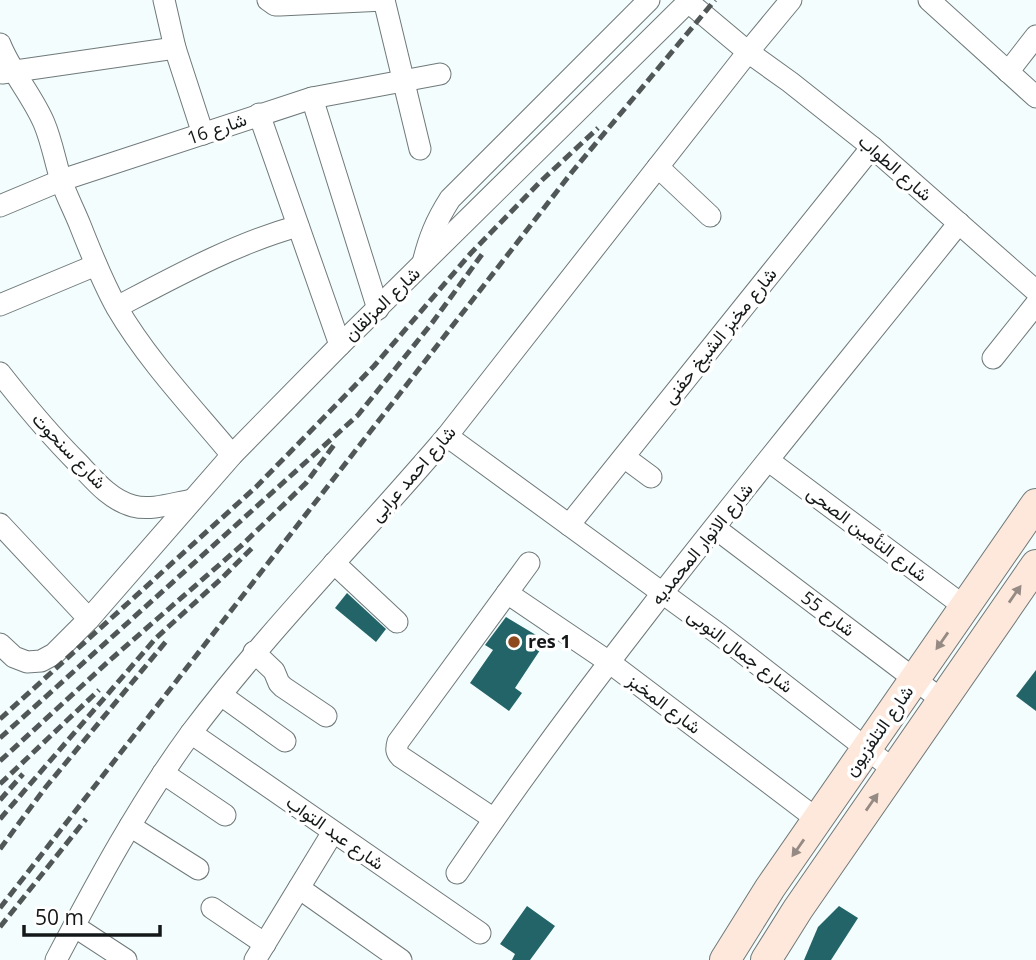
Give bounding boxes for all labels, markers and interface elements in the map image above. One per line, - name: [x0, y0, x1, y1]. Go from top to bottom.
- street label: شارع 16: [184, 107, 250, 150]
- street label: شارع الطواب: [853, 129, 938, 207]
- street label: شارع المزلقان: [338, 261, 425, 346]
- street label: شارع مخبز الشيخ حفنى: [657, 262, 782, 409]
- street label: شارع سنحوت: [27, 407, 112, 494]
- street label: شارع احمد عرابى: [364, 420, 461, 527]
- street label: شارع الانوار المحمديه: [645, 477, 759, 610]
- street label: شارع التأمين الصحى: [802, 480, 933, 587]
- one-way arrow: [1009, 584, 1022, 604]
- street label: شارع 55: [796, 585, 860, 642]
- street label: شارع جمال النوبى: [682, 603, 798, 699]
- place label: res 1: [528, 629, 571, 653]
- one-way arrow: [935, 632, 949, 650]
- marker: res 1: [506, 634, 522, 650]
- street label: شارع المخبز: [622, 667, 706, 739]
- street label: شارع التلفزيون: [838, 680, 919, 781]
- street label: شارع عبد التواب: [281, 790, 389, 876]
- one-way arrow: [865, 792, 878, 811]
- one-way arrow: [791, 839, 805, 857]
- scale bar: [24, 894, 161, 938]
- text: 50 m: [35, 903, 84, 931]

